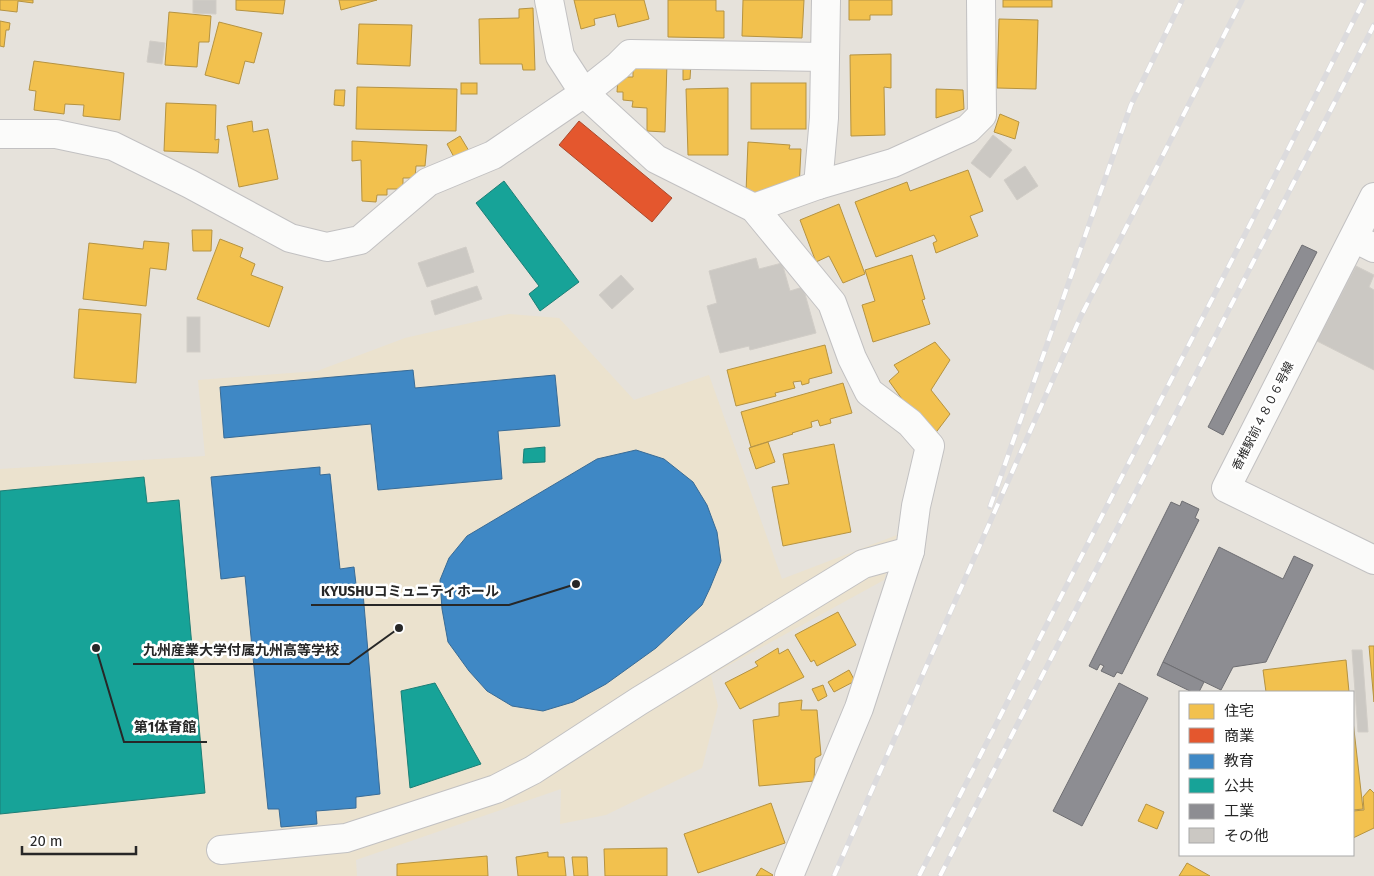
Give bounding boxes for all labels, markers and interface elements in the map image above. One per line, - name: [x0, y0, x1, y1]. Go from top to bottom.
- street label: 香椎駅前４８０６号線: [1230, 359, 1296, 473]
- callout: KYUSHUコミュニティホール: [311, 576, 509, 605]
- text: KYUSHUコミュニティホール: [321, 583, 499, 600]
- callout: 九州産業大学付属九州高等学校: [133, 635, 349, 664]
- text: 九州産業大学付属九州高等学校: [143, 642, 339, 659]
- legend: [1179, 691, 1354, 856]
- text: 住宅: [1224, 702, 1254, 720]
- callout: 第1体育館: [124, 713, 207, 742]
- text: 第1体育館: [134, 719, 196, 736]
- text: 商業: [1224, 727, 1254, 745]
- text: 教育: [1224, 752, 1254, 770]
- text: 公共: [1224, 777, 1254, 795]
- text: 工業: [1224, 802, 1254, 820]
- scale bar: [22, 824, 136, 856]
- text: その他: [1224, 827, 1269, 845]
- text: 20 m: [30, 832, 63, 850]

